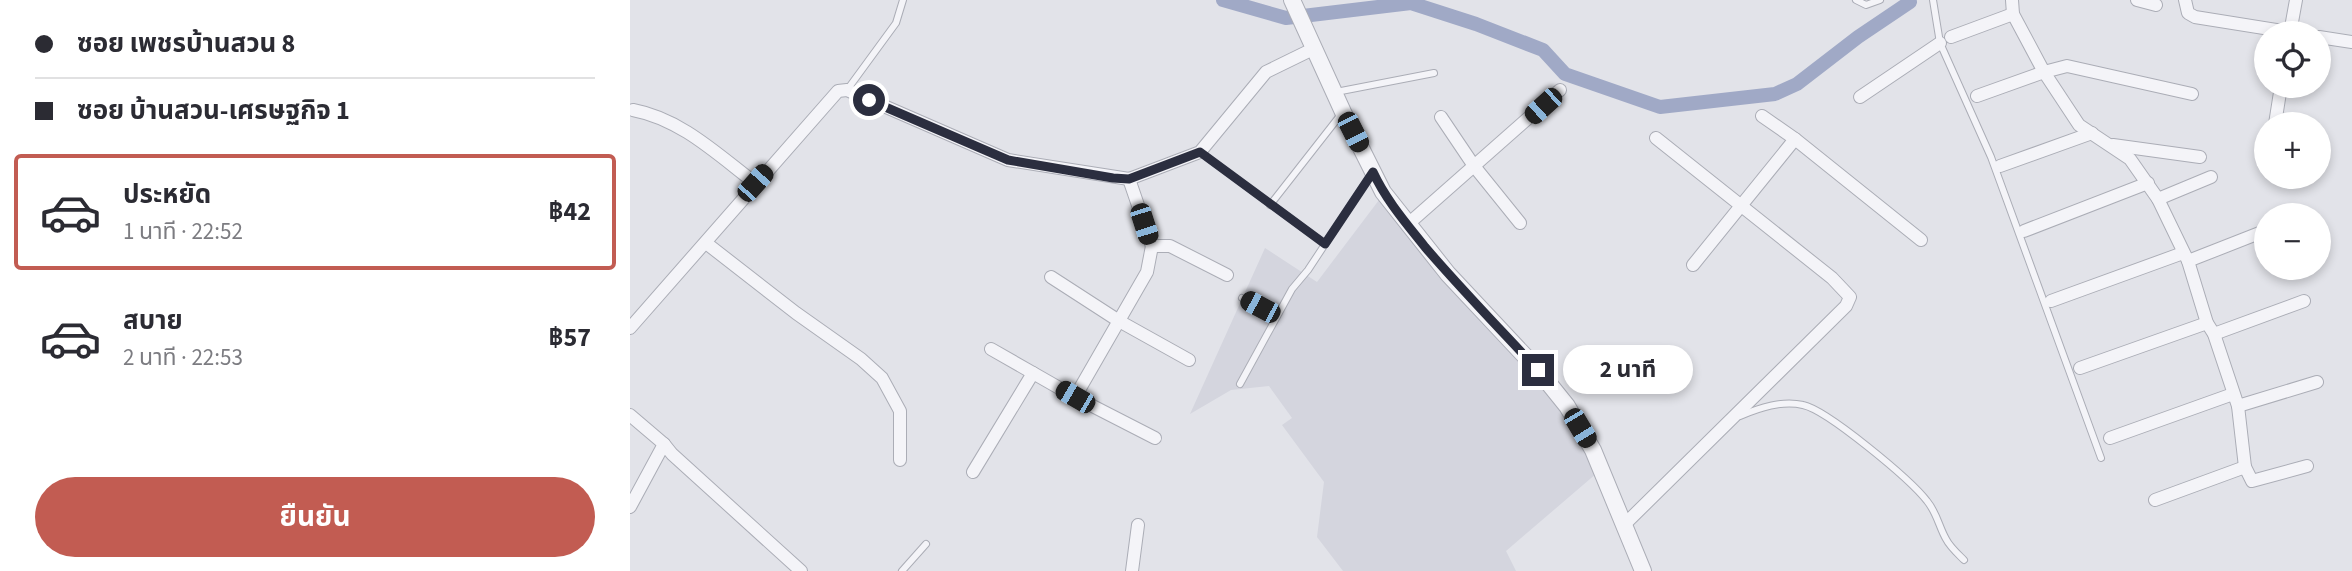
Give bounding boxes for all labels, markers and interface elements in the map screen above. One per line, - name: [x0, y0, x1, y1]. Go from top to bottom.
- map controls: [2254, 21, 2331, 280]
- button: locate: [2254, 21, 2331, 98]
- text: ซอย เพชรบ้านสวน 8: [77, 25, 295, 62]
- route start: [853, 84, 885, 116]
- car: [1521, 84, 1566, 128]
- text: ซอย บ้านสวน-เศรษฐกิจ 1: [77, 92, 350, 129]
- car: [1335, 109, 1372, 155]
- button: +: [2254, 112, 2331, 189]
- car: [734, 160, 777, 206]
- text: ประหยัด: [123, 176, 211, 213]
- icon: car: [39, 181, 102, 244]
- text: ฿42: [548, 193, 591, 230]
- car: [1128, 201, 1161, 247]
- button: −: [2254, 203, 2331, 280]
- text: 1 นาที · 22:52: [123, 215, 243, 248]
- car: [1237, 288, 1284, 326]
- text: สบาย: [123, 302, 183, 339]
- icon: car: [39, 307, 102, 370]
- text: ฿57: [548, 319, 591, 356]
- text: 2 นาที · 22:53: [123, 341, 243, 374]
- callout: 2 นาที: [1562, 346, 1692, 394]
- text: 2 นาที: [1600, 353, 1656, 386]
- route end: [1522, 354, 1554, 386]
- car: [1052, 377, 1099, 417]
- car: [1561, 405, 1600, 451]
- button: ยืนยัน: [35, 477, 595, 557]

